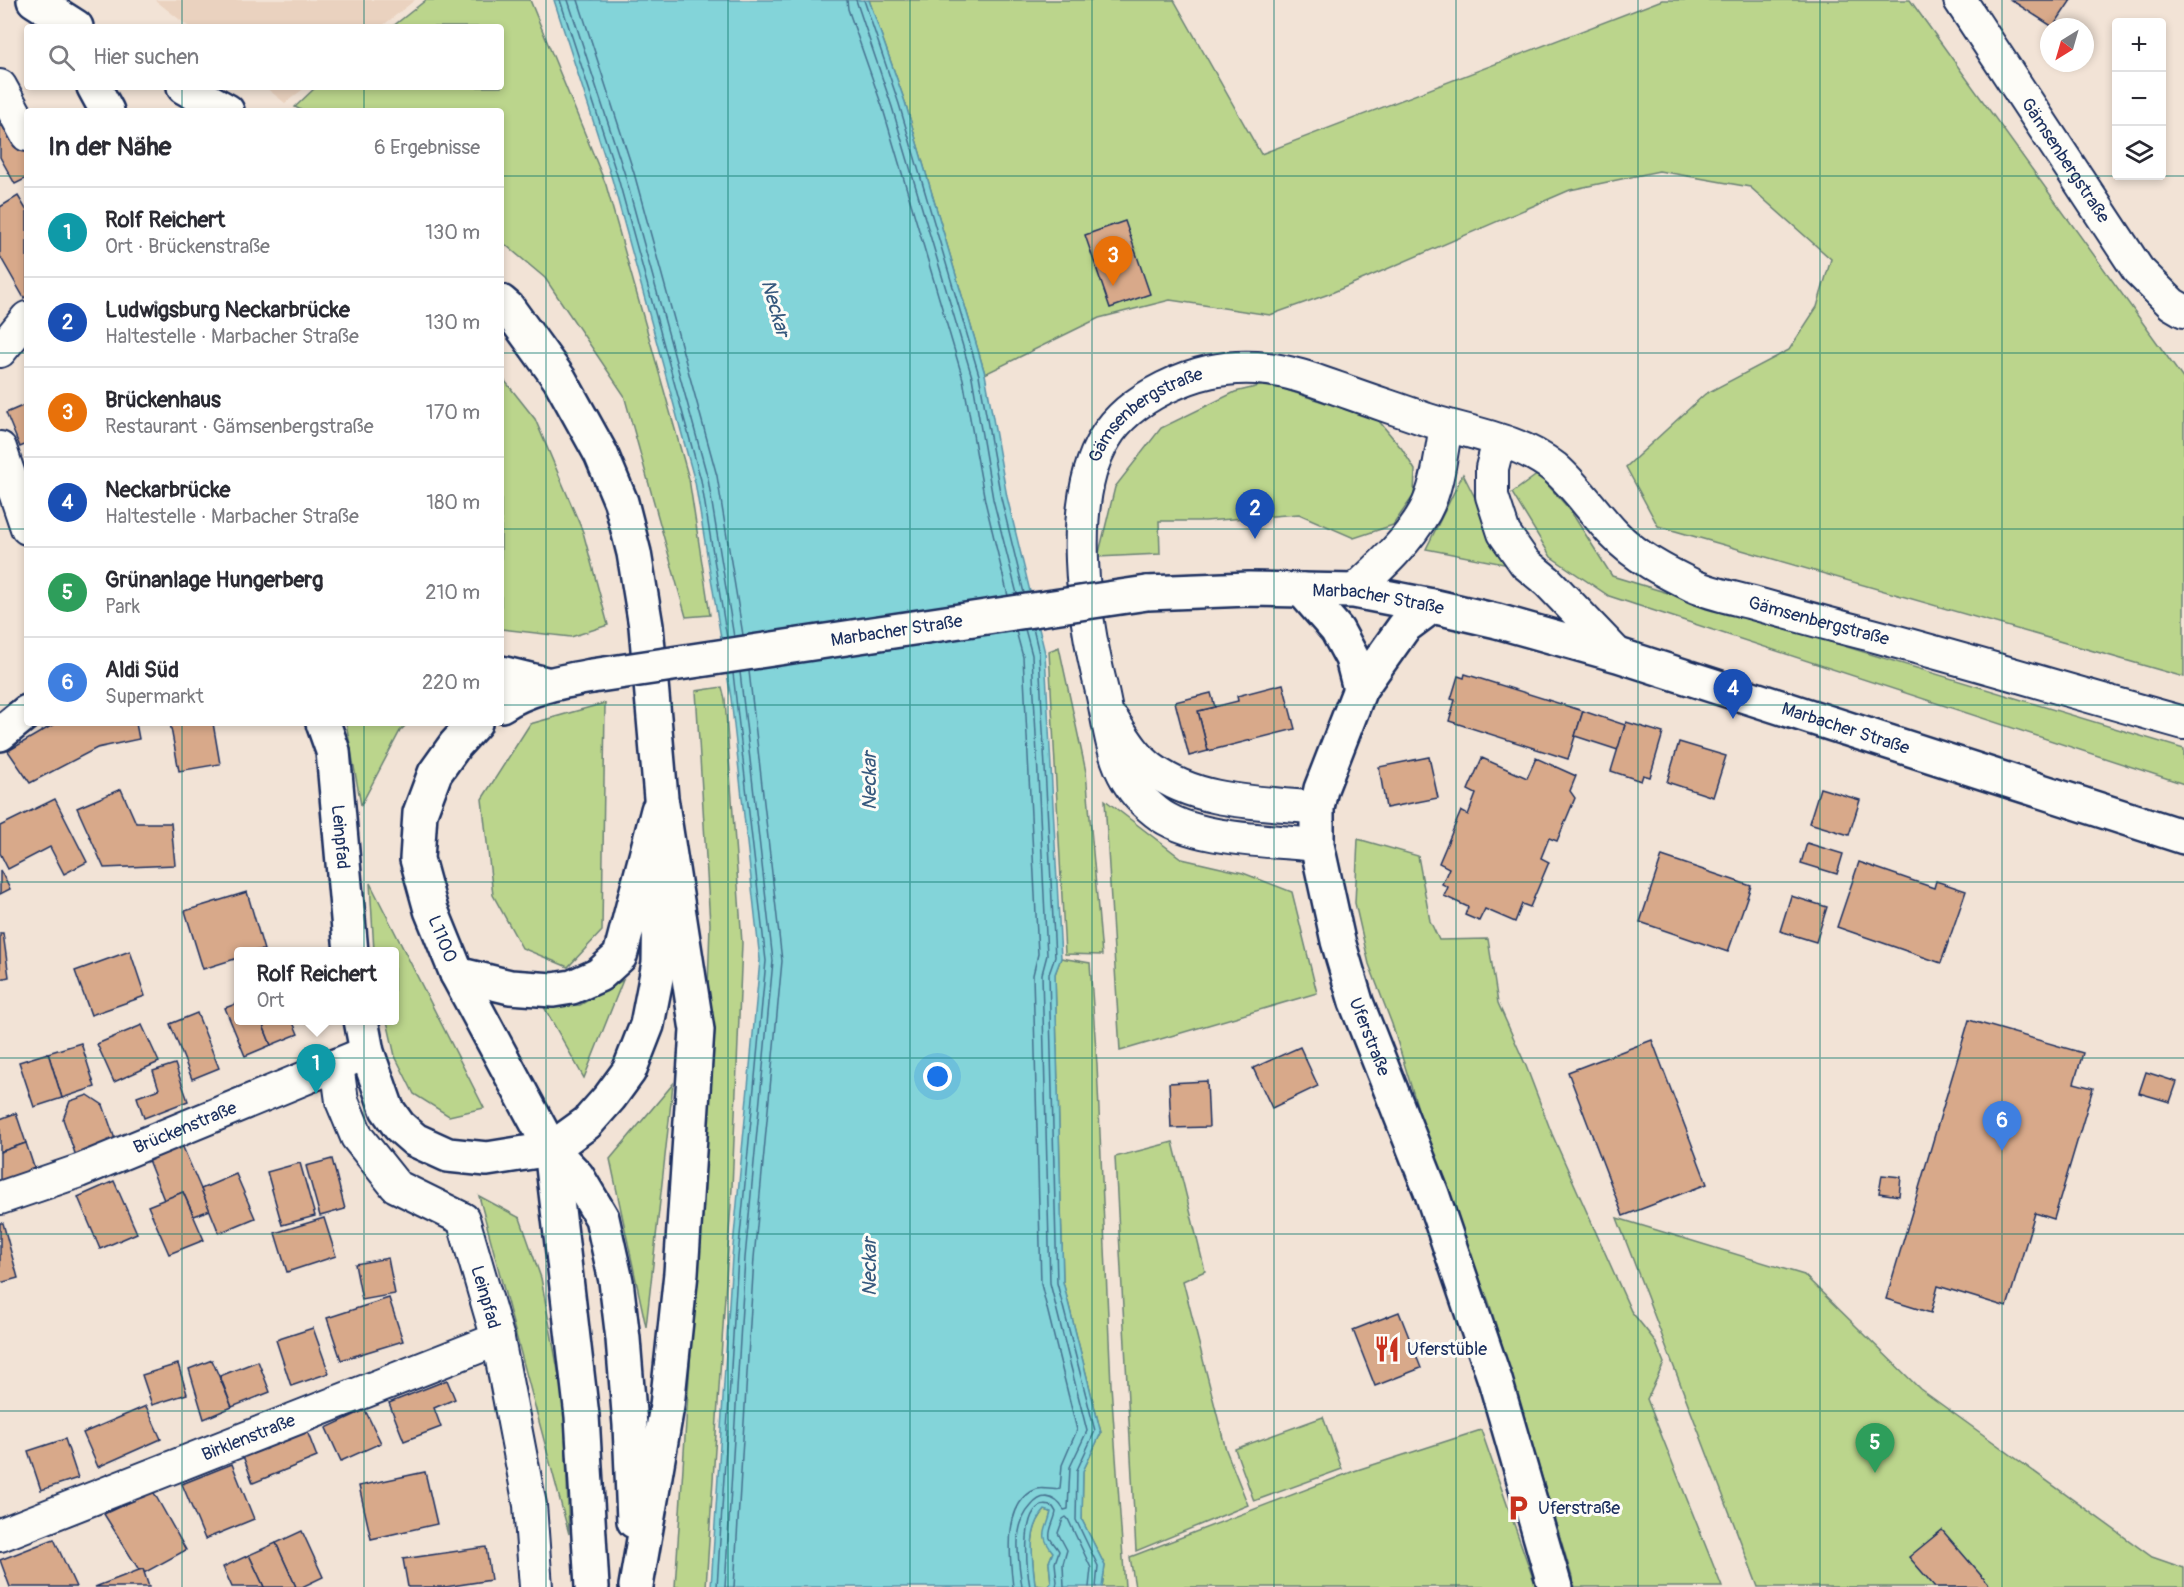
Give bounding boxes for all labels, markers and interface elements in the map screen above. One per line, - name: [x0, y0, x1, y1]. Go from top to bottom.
- north arrow: [2040, 18, 2094, 72]
- map controls: [2112, 18, 2166, 180]
- button: +: [2112, 18, 2166, 72]
- search box: [24, 24, 504, 90]
- icon: search: [45, 41, 78, 74]
- text: Hier suchen: [93, 43, 199, 71]
- button: −: [2112, 72, 2166, 126]
- street label: Gämsenbergstraße: [2016, 94, 2115, 228]
- button: layers: [2112, 126, 2166, 180]
- text: In der Nähe: [48, 131, 171, 163]
- text: 6 Ergebnisse: [374, 135, 480, 160]
- text: Rolf Reichert: [105, 206, 225, 234]
- text: 1: [64, 220, 71, 245]
- text: 130 m: [425, 220, 480, 245]
- text: Ort · Brückenstraße: [105, 234, 270, 259]
- pin: 3: [1094, 236, 1132, 286]
- water label: Neckar: [755, 277, 796, 342]
- text: Ludwigsburg Neckarbrücke: [105, 296, 350, 324]
- text: 2: [62, 310, 73, 335]
- text: 130 m: [425, 310, 480, 335]
- text: Haltestelle · Marbacher Straße: [105, 324, 359, 349]
- street label: Gämsenbergstraße: [1084, 363, 1206, 466]
- text: Brückenhaus: [105, 386, 221, 414]
- text: 3: [62, 400, 73, 425]
- text: 170 m: [426, 400, 480, 425]
- text: Restaurant · Gämsenbergstraße: [105, 414, 374, 439]
- text: Neckarbrücke: [105, 476, 230, 504]
- text: 4: [62, 490, 73, 515]
- text: 180 m: [426, 490, 480, 515]
- pin: 2: [1236, 490, 1274, 539]
- text: Haltestelle · Marbacher Straße: [105, 504, 359, 529]
- text: Grünanlage Hungerberg: [105, 566, 323, 594]
- street label: Marbacher Straße: [1312, 579, 1446, 620]
- text: 5: [62, 580, 73, 605]
- text: 210 m: [425, 580, 480, 605]
- street label: Gämsenbergstraße: [1746, 591, 1892, 651]
- text: Park: [105, 594, 140, 619]
- street label: Marbacher Straße: [829, 610, 964, 652]
- text: Aldi Süd: [105, 656, 179, 684]
- text: 6: [62, 670, 73, 695]
- text: 220 m: [422, 670, 480, 695]
- pin: 4: [1714, 670, 1752, 719]
- text: Supermarkt: [105, 684, 204, 709]
- street label: Marbacher Straße: [1779, 697, 1912, 760]
- water label: Neckar: [857, 749, 882, 810]
- street label: Leinpfad: [326, 804, 355, 870]
- street label: L1100: [422, 912, 462, 966]
- popup: [234, 947, 399, 1025]
- text: Rolf Reichert: [256, 960, 377, 988]
- text: Ort: [256, 988, 284, 1013]
- street label: Uferstraße: [1343, 994, 1395, 1080]
- pin: 1: [296, 1044, 336, 1094]
- your location: [923, 1062, 952, 1091]
- street label: Brückenstraße: [130, 1096, 240, 1159]
- pin: 6: [1982, 1102, 2022, 1151]
- water label: Neckar: [857, 1235, 882, 1296]
- street label: Leinpfad: [465, 1263, 505, 1331]
- restaurant icon: Uferstüble: [1372, 1334, 1402, 1364]
- place label: Uferstüble: [1407, 1338, 1487, 1361]
- street label: Birklenstraße: [198, 1409, 299, 1466]
- pin: 5: [1856, 1424, 1894, 1473]
- parking icon: Uferstraße: [1503, 1493, 1533, 1523]
- place label: Uferstraße: [1538, 1497, 1620, 1520]

